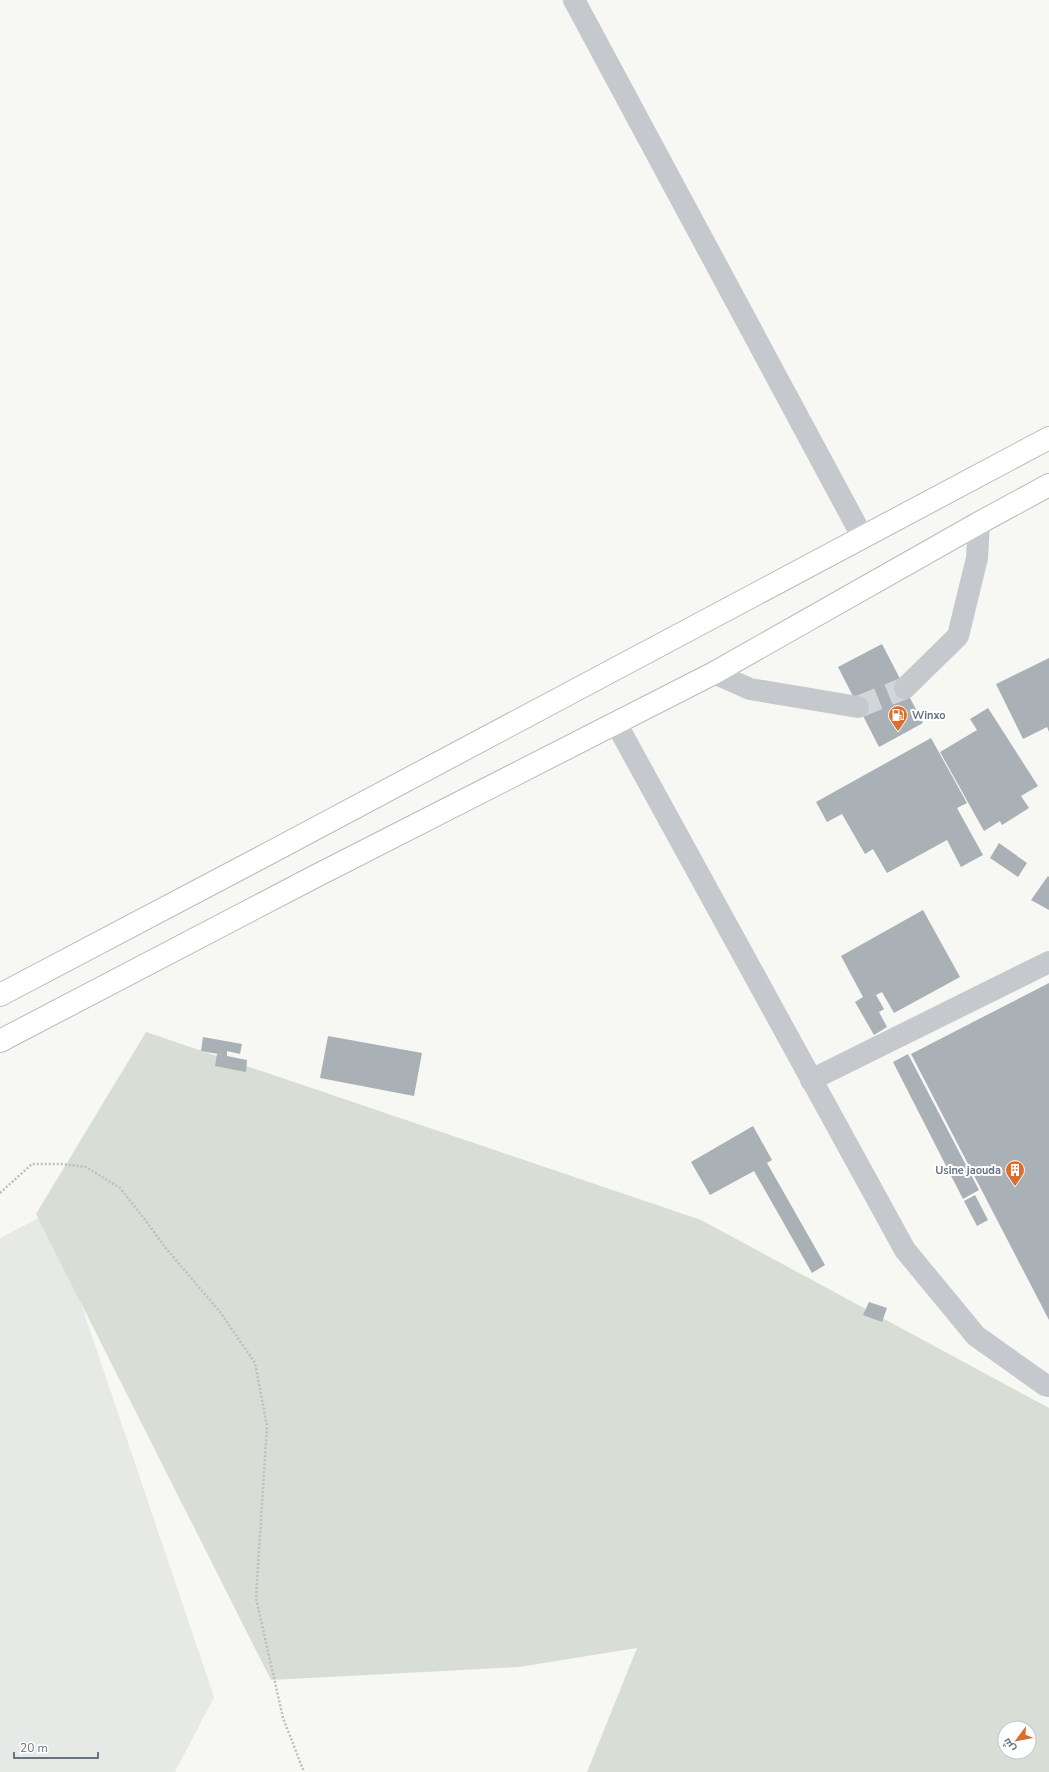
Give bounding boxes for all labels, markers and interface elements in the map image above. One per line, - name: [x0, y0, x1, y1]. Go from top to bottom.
- fuel station icon: Winxo: [887, 704, 909, 732]
- place label: Winxo: [912, 708, 946, 723]
- building icon: Usine jaouda: [1004, 1159, 1026, 1187]
- place label: Usine jaouda: [935, 1163, 1001, 1178]
- north arrow: [997, 1720, 1037, 1760]
- scale bar: [14, 1734, 98, 1760]
- text: ش: [999, 1735, 1019, 1755]
- text: 20 m: [20, 1740, 48, 1756]

